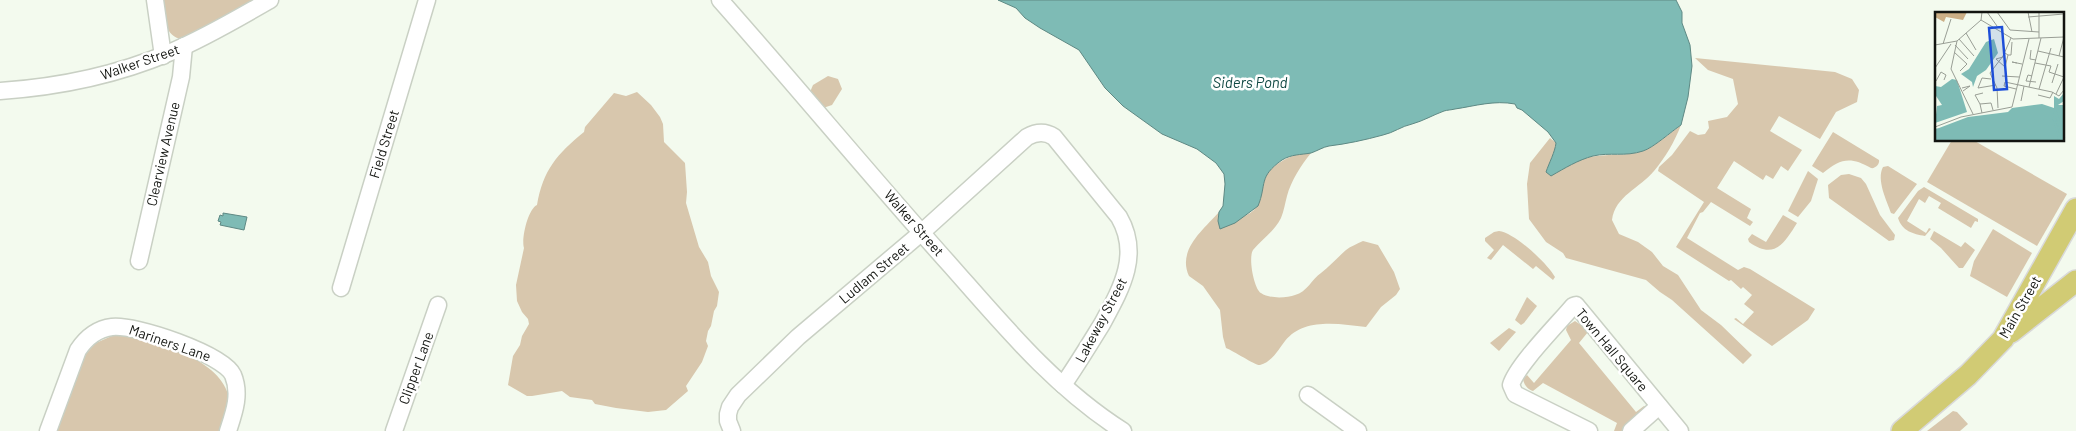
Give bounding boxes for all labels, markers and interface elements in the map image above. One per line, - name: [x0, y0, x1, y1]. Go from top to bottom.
- inset map: [1935, 12, 2064, 141]
- street label: Walker Street: [98, 40, 182, 83]
- water label: Siders Pond: [1212, 73, 1288, 91]
- street label: Clearview Avenue: [142, 100, 183, 208]
- street label: Field Street: [365, 107, 402, 180]
- street label: Walker Street: [881, 186, 948, 259]
- street label: Ludlam Street: [835, 238, 912, 307]
- street label: Main Street: [1995, 272, 2044, 341]
- street label: Lakeway Street: [1071, 274, 1130, 365]
- street label: Town Hall Square: [1573, 305, 1652, 395]
- street label: Mariners Lane: [127, 321, 213, 364]
- street label: Clipper Lane: [395, 329, 437, 406]

